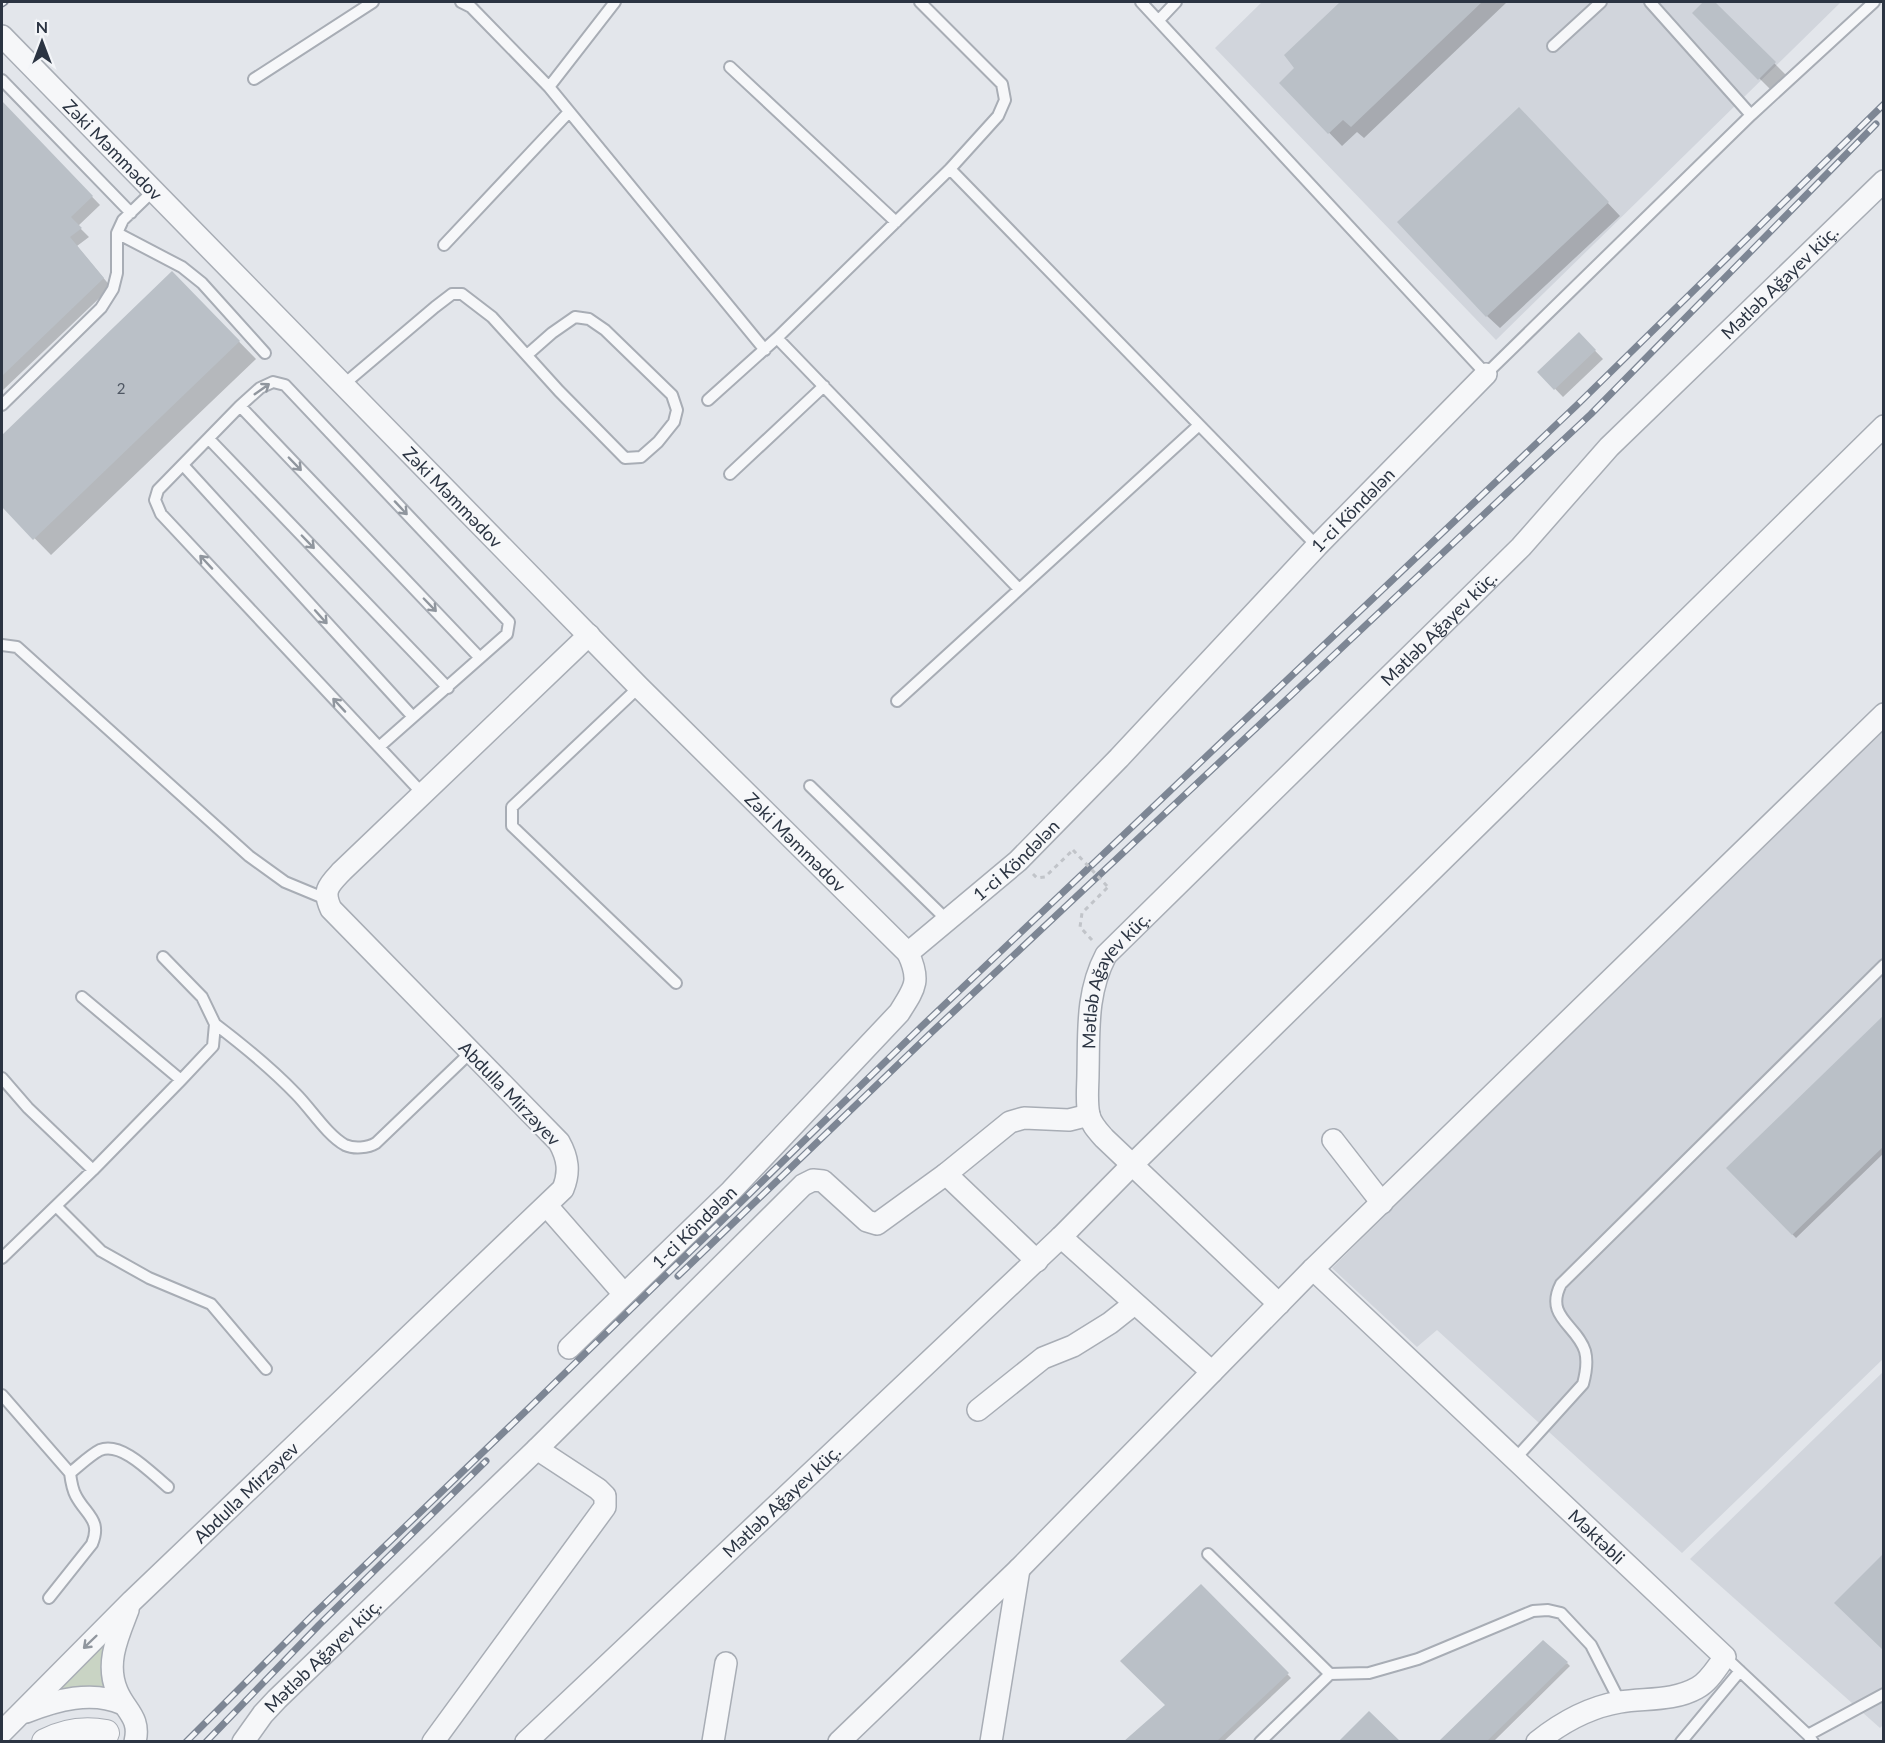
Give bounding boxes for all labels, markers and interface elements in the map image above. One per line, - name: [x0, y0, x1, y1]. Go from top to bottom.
- north arrow: [12, 12, 72, 72]
- text: N: [36, 17, 48, 36]
- street label: Zəki Məmmədov: [59, 95, 168, 205]
- street label: Mətləb Ağayev küç.: [1716, 221, 1843, 344]
- house number: 2: [117, 379, 125, 397]
- one-way arrow: [253, 383, 269, 395]
- street label: Zəki Məmmədov: [399, 442, 508, 553]
- one-way arrow: [288, 456, 303, 471]
- street label: 1-ci Köndələn: [1306, 463, 1399, 557]
- one-way arrow: [394, 500, 408, 515]
- one-way arrow: [301, 534, 315, 549]
- one-way arrow: [199, 555, 213, 570]
- street label: Mətləb Ağayev küç.: [1376, 566, 1501, 690]
- one-way arrow: [423, 597, 437, 612]
- one-way arrow: [314, 609, 328, 624]
- one-way arrow: [332, 697, 346, 712]
- street label: Zəki Məmmədov: [741, 787, 851, 897]
- street label: 1-ci Köndələn: [968, 815, 1064, 905]
- street label: Mətləb Ağayev küç.: [1077, 907, 1155, 1049]
- street label: Abdulla Mirzəyev: [455, 1036, 566, 1150]
- street label: 1-ci Köndələn: [647, 1181, 741, 1273]
- street label: Abdulla Mirzəyev: [189, 1436, 303, 1547]
- street label: Mətləb Ağayev küç.: [718, 1440, 845, 1562]
- street label: Məktəbli: [1564, 1504, 1630, 1568]
- street label: Mətləb Ağayev küç.: [259, 1594, 386, 1717]
- one-way arrow: [83, 1635, 98, 1650]

